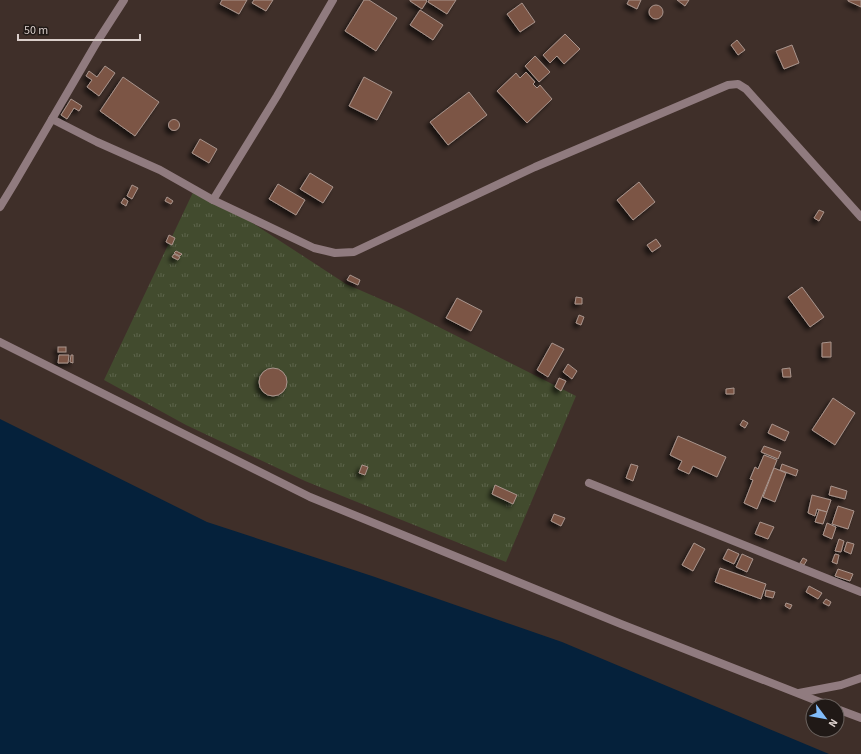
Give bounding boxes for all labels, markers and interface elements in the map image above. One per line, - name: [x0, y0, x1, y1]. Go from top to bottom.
- scale bar: [18, 16, 140, 42]
- text: 50 m: [24, 22, 48, 39]
- north arrow: [805, 698, 845, 738]
- text: N: [825, 716, 841, 730]

